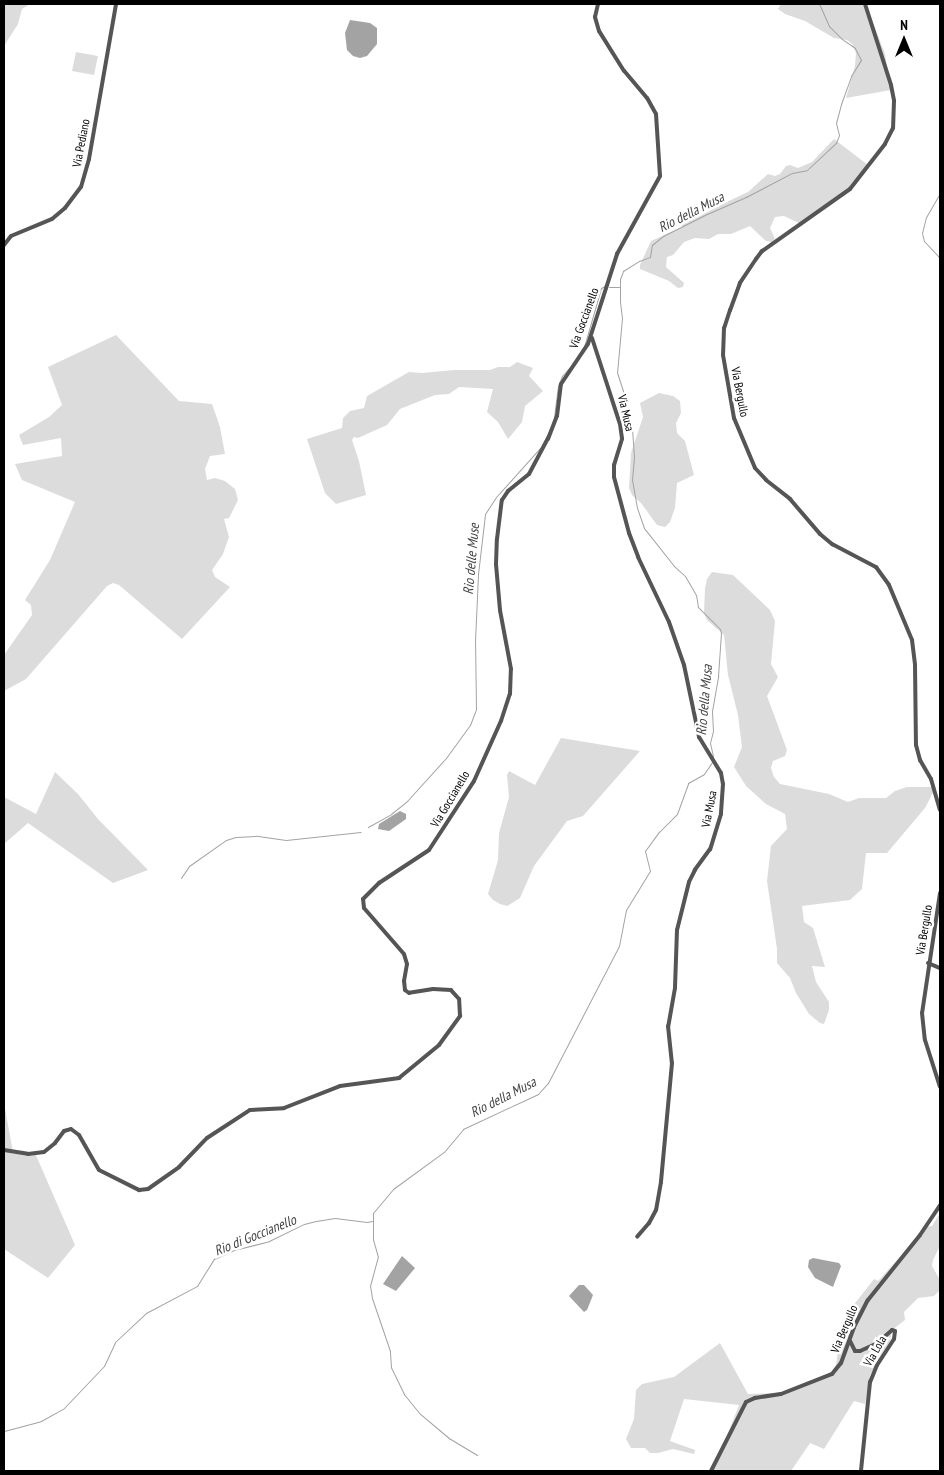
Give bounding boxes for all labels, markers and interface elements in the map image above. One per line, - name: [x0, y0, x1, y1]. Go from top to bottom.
- north arrow: [879, 15, 929, 65]
- text: N: [900, 16, 908, 34]
- street label: Via Pediano: [69, 118, 93, 168]
- water label: Rio della Musa: [656, 188, 726, 236]
- street label: Via Goccianello: [566, 286, 602, 350]
- street label: Via Bergullo: [728, 366, 752, 418]
- street label: Via Musa: [615, 393, 637, 433]
- water label: Rio delle Muse: [460, 523, 482, 595]
- water label: Rio della Musa: [693, 664, 715, 736]
- street label: Via Goccianello: [428, 768, 472, 830]
- street label: Via Musa: [698, 789, 720, 829]
- street label: Via Bergullo: [913, 904, 935, 956]
- water label: Rio della Musa: [468, 1073, 538, 1121]
- water label: Rio di Goccianello: [212, 1211, 298, 1259]
- street label: Via Bergullo: [827, 1303, 861, 1355]
- street label: Via Lola: [861, 1333, 889, 1369]

